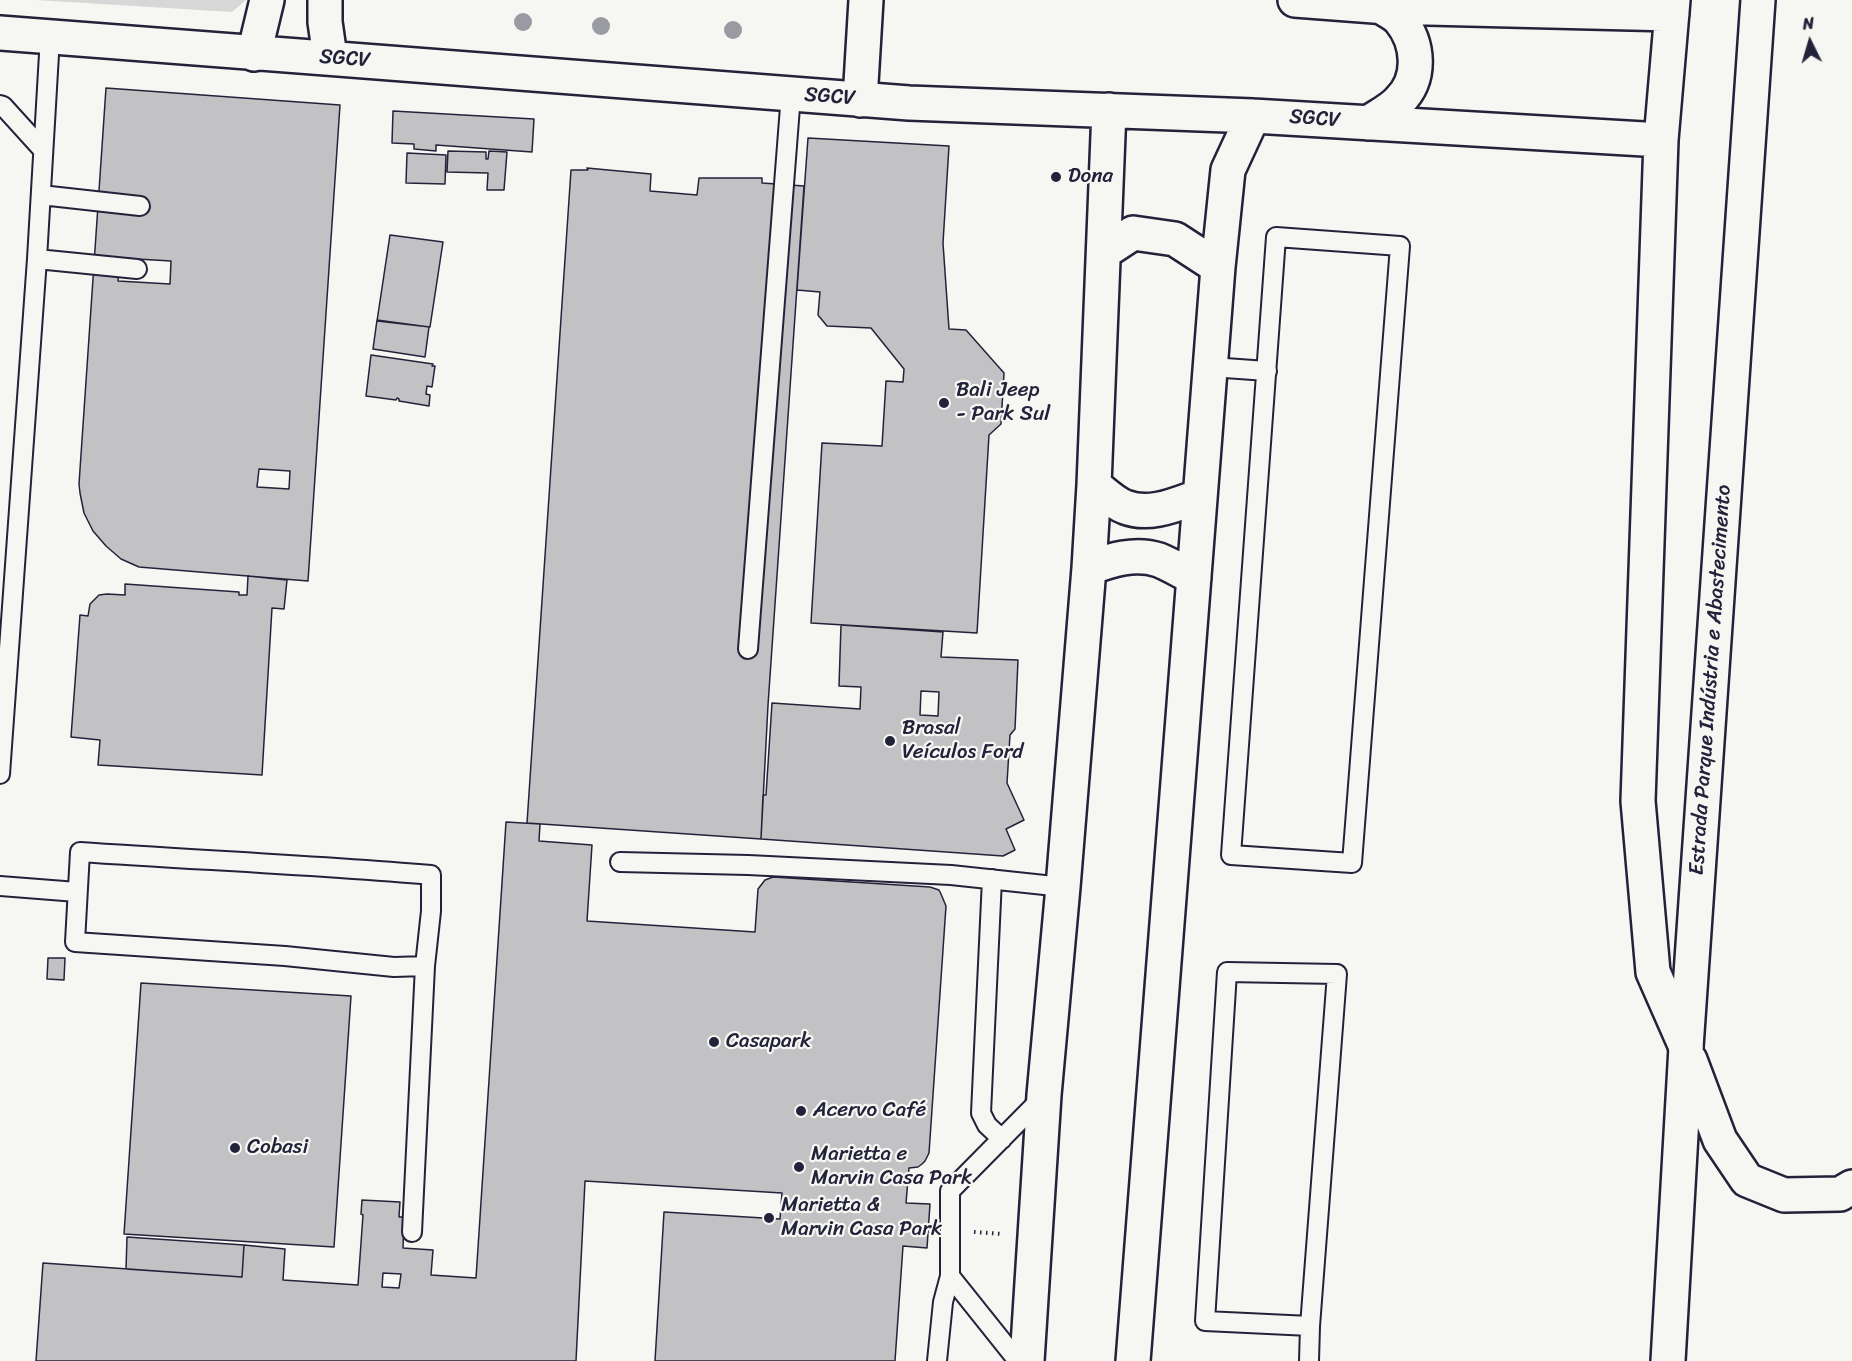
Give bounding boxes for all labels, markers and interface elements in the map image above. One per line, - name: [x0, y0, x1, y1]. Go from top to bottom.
- text: N: [1802, 9, 1815, 38]
- north arrow: [1780, 12, 1840, 72]
- street label: SGCV: [319, 45, 371, 73]
- street label: SGCV: [804, 83, 856, 111]
- street label: SGCV: [1289, 105, 1341, 133]
- place label: Dona: [1068, 164, 1113, 190]
- marker: Dona: [1049, 170, 1063, 184]
- place label: Bali Jeep - Park Sul: [956, 378, 1050, 428]
- marker: Bali Jeep - Park Sul: [937, 396, 951, 410]
- street label: Estrada Parque Indústria e Abastecimento: [1685, 484, 1737, 876]
- place label: Brasal Veículos Ford: [902, 716, 1023, 766]
- marker: Brasal Veículos Ford: [883, 734, 897, 748]
- place label: Casapark: [726, 1029, 811, 1055]
- marker: Casapark: [707, 1035, 721, 1049]
- place label: Acervo Café: [813, 1098, 926, 1124]
- marker: Acervo Café: [794, 1104, 808, 1118]
- place label: Cobasi: [247, 1135, 308, 1161]
- marker: Cobasi: [228, 1141, 242, 1155]
- place label: Marietta e Marvin Casa Park: [811, 1142, 972, 1192]
- marker: Marietta e Marvin Casa Park: [792, 1160, 806, 1174]
- place label: Marietta & Marvin Casa Park: [781, 1193, 942, 1243]
- marker: Marietta & Marvin Casa Park: [762, 1211, 776, 1225]

